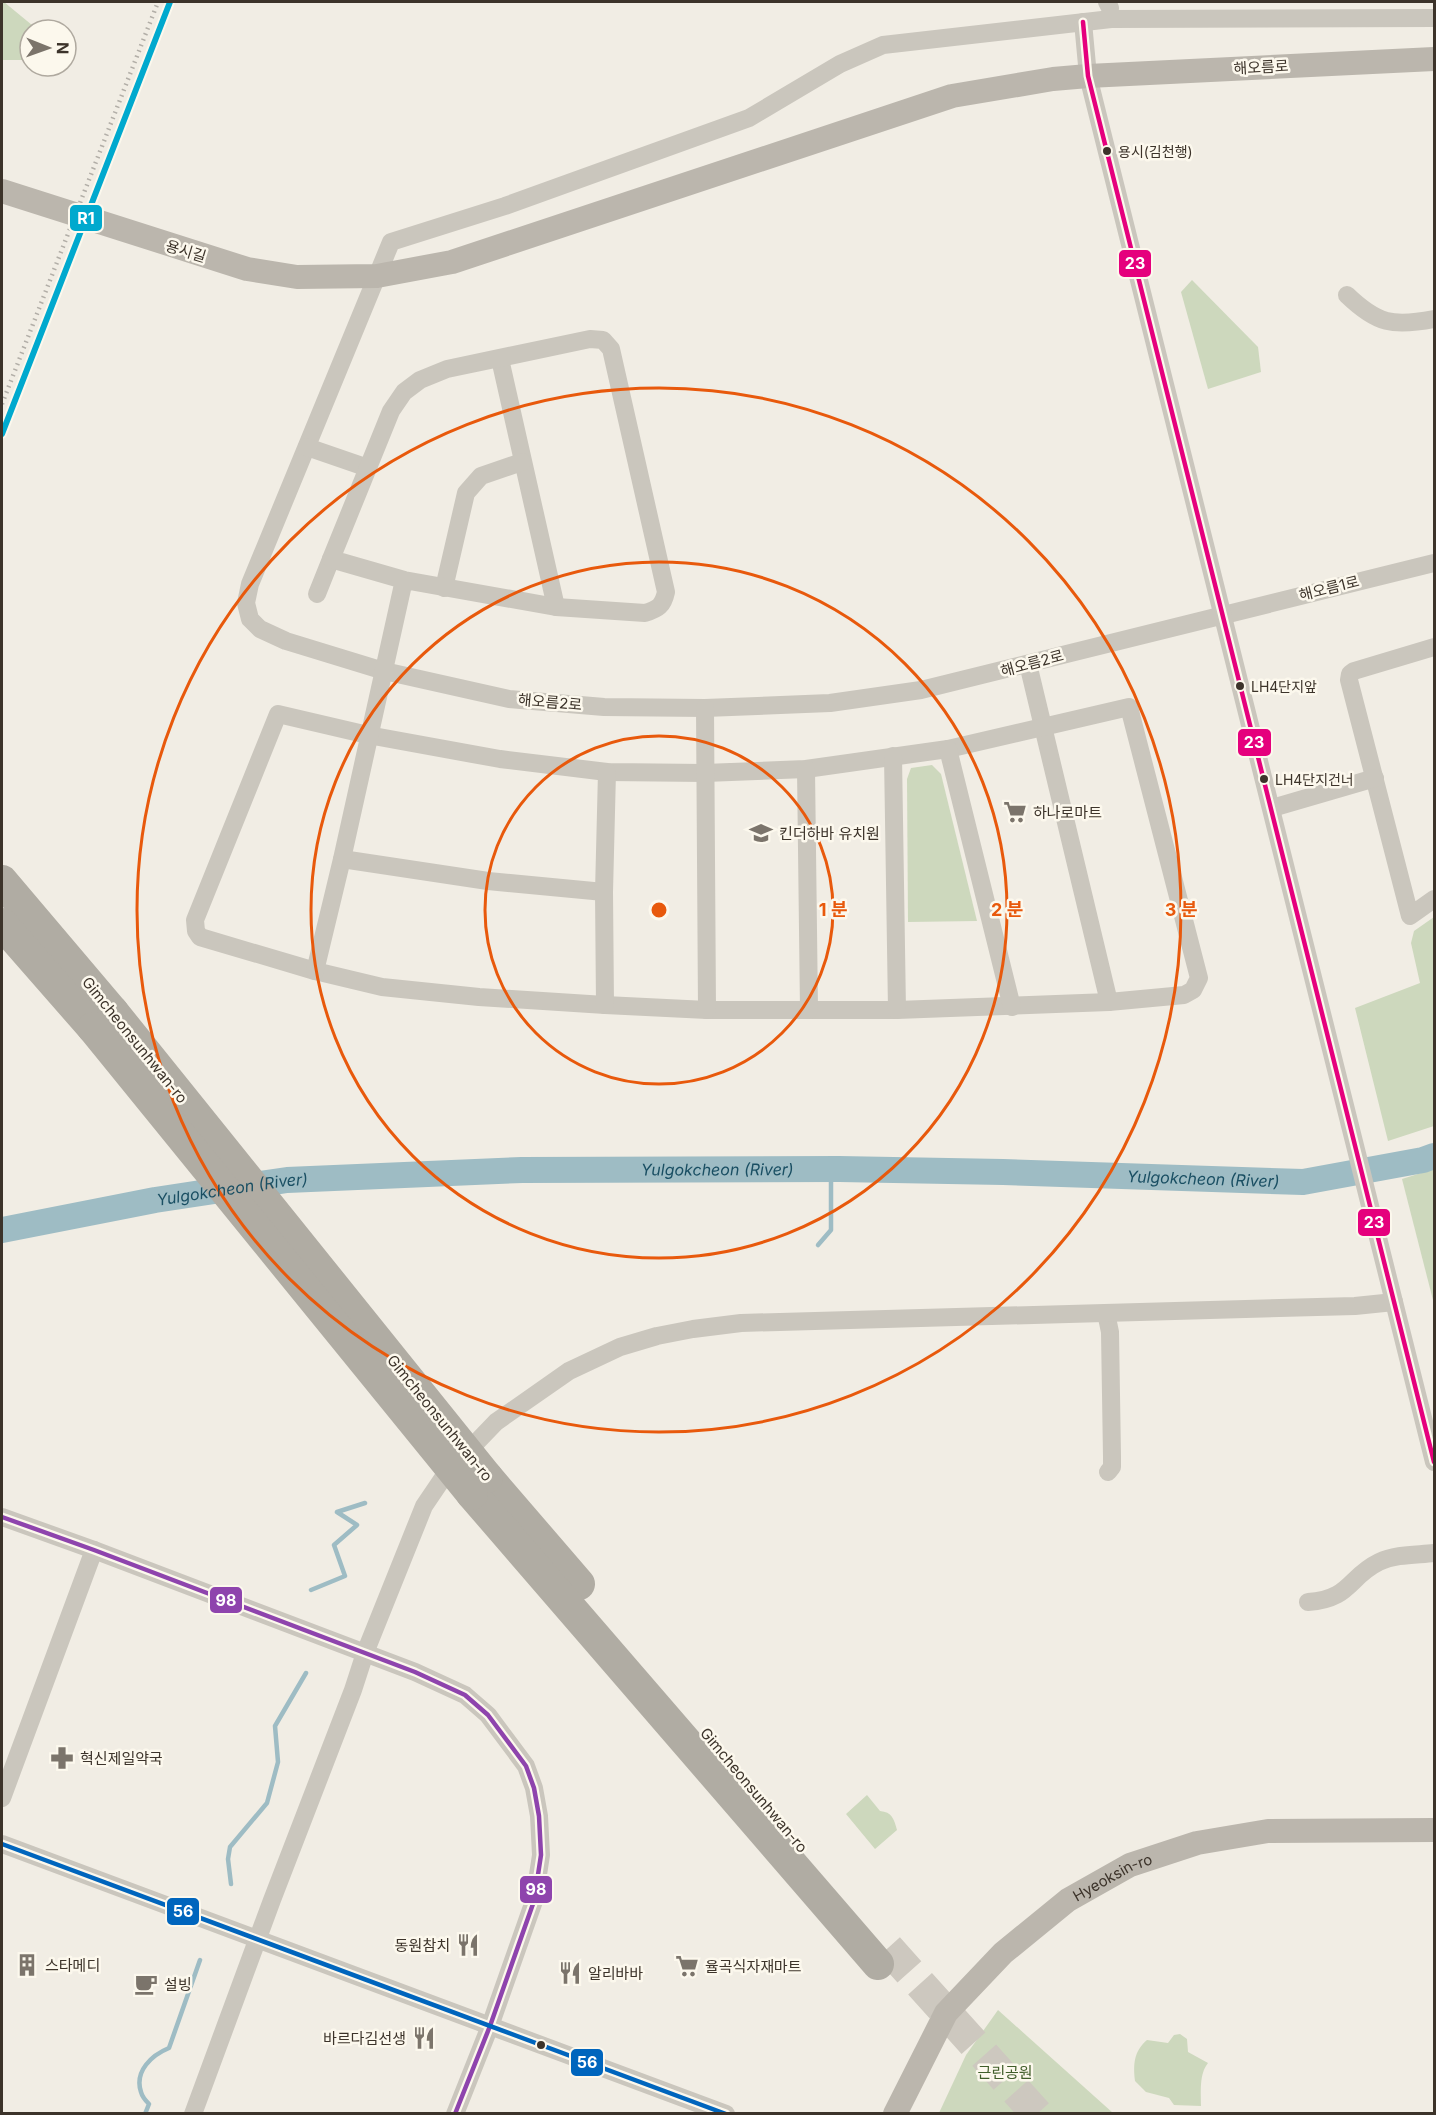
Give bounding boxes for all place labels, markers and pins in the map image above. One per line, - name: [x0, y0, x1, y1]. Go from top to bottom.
- place label: 용시(김천행): [1118, 143, 1193, 160]
- marker: 용시(김천행): [1101, 145, 1113, 157]
- place label: LH4단지앞: [1251, 678, 1317, 695]
- marker: LH4단지앞: [1234, 680, 1246, 692]
- place label: LH4단지건너: [1275, 771, 1354, 788]
- marker: LH4단지건너: [1258, 773, 1270, 785]
- supermarket icon: 하나로마트: [1002, 799, 1028, 825]
- place label: 하나로마트: [1033, 803, 1102, 822]
- school or university icon: 킨더하바 유치원: [748, 820, 774, 846]
- place label: 킨더하바 유치원: [779, 824, 880, 843]
- centre of rings: [649, 900, 669, 920]
- pharmacy icon: 혁신제일약국: [49, 1745, 75, 1771]
- place label: 혁신제일약국: [80, 1749, 163, 1768]
- restaurant icon: 동원참치: [455, 1932, 481, 1958]
- place label: 동원참치: [395, 1936, 450, 1955]
- building icon: 스타메디: [14, 1952, 40, 1978]
- supermarket icon: 율곡식자재마트: [674, 1953, 700, 1979]
- place label: 스타메디: [45, 1956, 100, 1975]
- place label: 율곡식자재마트: [705, 1957, 802, 1976]
- restaurant icon: 알리바바: [557, 1960, 583, 1986]
- place label: 알리바바: [588, 1964, 643, 1983]
- cafe icon: 설빙: [133, 1971, 159, 1997]
- place label: 설빙: [164, 1975, 192, 1994]
- restaurant icon: 바르다김선생: [411, 2025, 437, 2051]
- place label: 바르다김선생: [323, 2029, 406, 2048]
- unlabelled marker: [535, 2039, 547, 2051]

